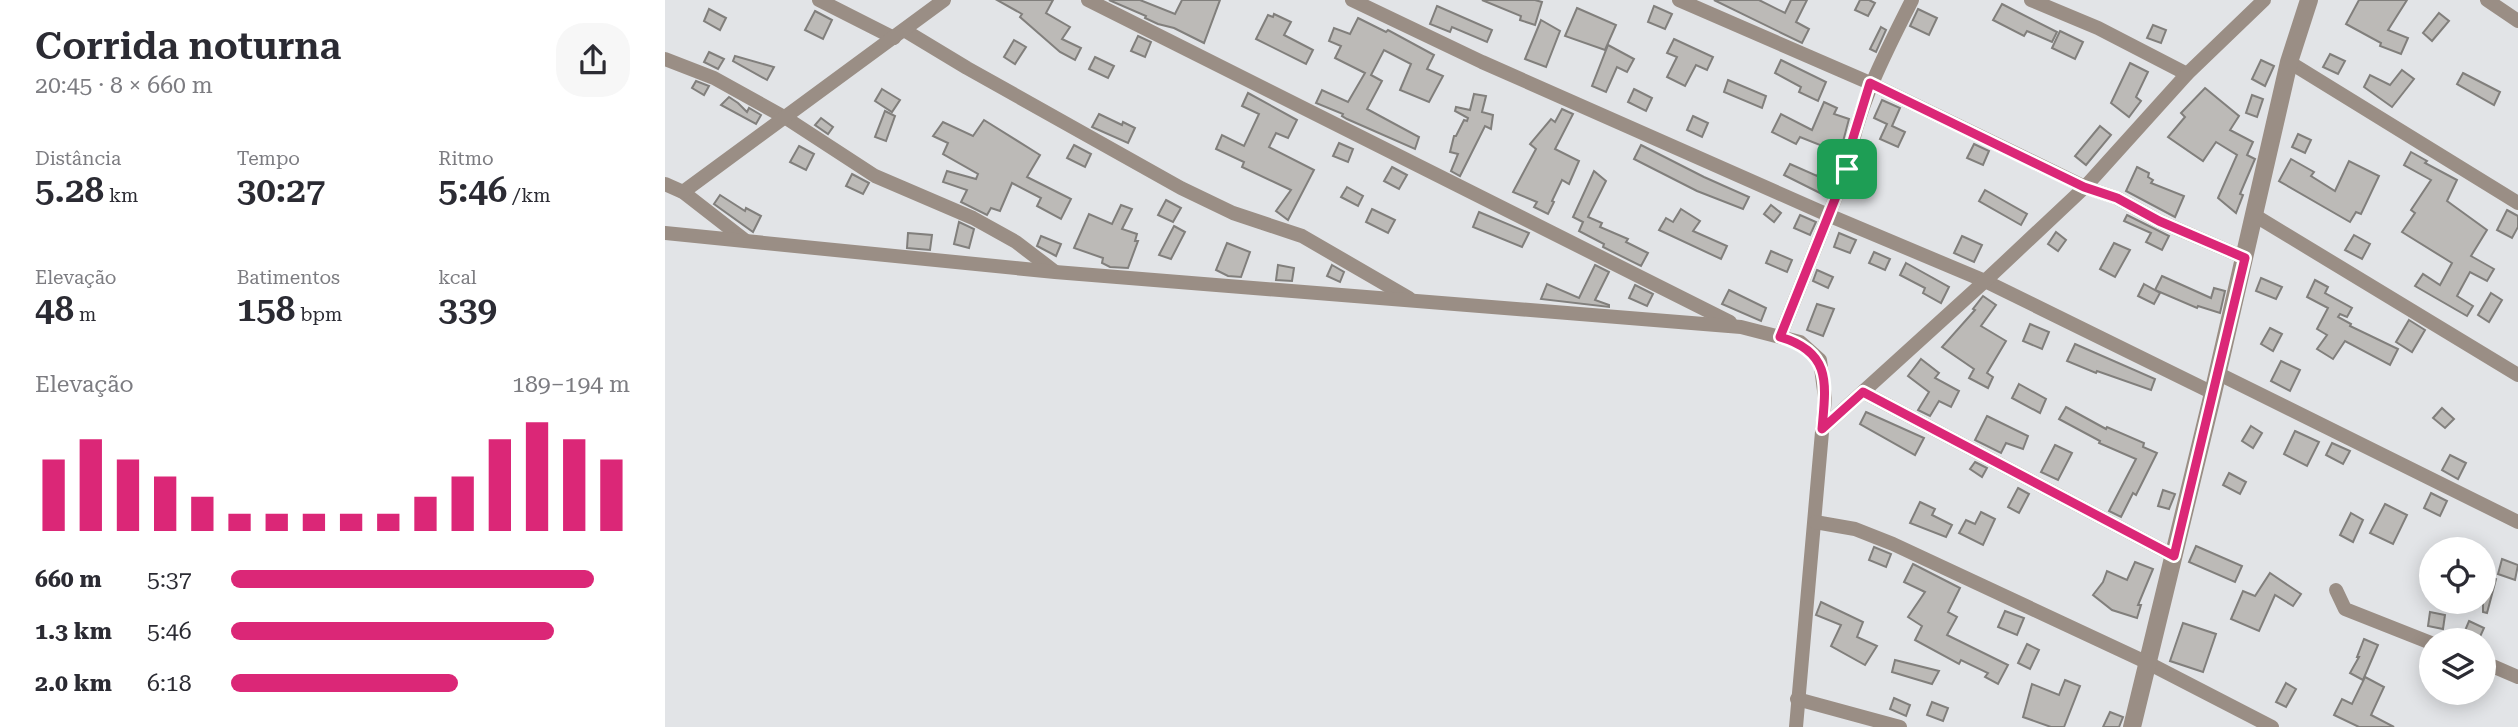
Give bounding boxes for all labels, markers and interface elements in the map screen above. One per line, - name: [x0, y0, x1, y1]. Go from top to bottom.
- button: share: [556, 23, 630, 97]
- text: Corrida noturna: [35, 24, 341, 68]
- text: 20:45 · 8 × 660 m: [35, 72, 213, 99]
- pin: [1817, 139, 1877, 199]
- text: Distância: [35, 147, 121, 170]
- text: Tempo: [237, 147, 300, 170]
- text: Ritmo: [438, 147, 494, 170]
- icon: arrive: [1828, 150, 1866, 188]
- text: 5.28: [35, 170, 104, 211]
- text: 30:27: [237, 170, 325, 211]
- text: 5:46: [438, 170, 507, 211]
- text: km: [104, 184, 138, 207]
- text: /km: [507, 184, 551, 207]
- text: Elevação: [35, 266, 116, 289]
- text: Batimentos: [237, 266, 340, 289]
- text: kcal: [438, 266, 477, 289]
- text: 48: [35, 289, 74, 330]
- text: 158: [237, 289, 295, 330]
- text: 339: [438, 289, 497, 330]
- text: m: [74, 303, 96, 326]
- text: bpm: [295, 303, 342, 326]
- text: Elevação: [35, 371, 134, 398]
- text: 189–194 m: [512, 371, 630, 398]
- map controls: [2419, 537, 2496, 705]
- button: locate: [2419, 537, 2496, 614]
- text: 660 m: [35, 566, 102, 593]
- text: 5:37: [147, 566, 192, 593]
- text: 1.3 km: [35, 618, 112, 645]
- text: 5:46: [147, 618, 192, 645]
- button: layers: [2419, 628, 2496, 705]
- text: 2.0 km: [35, 670, 112, 697]
- text: 6:18: [147, 670, 192, 697]

